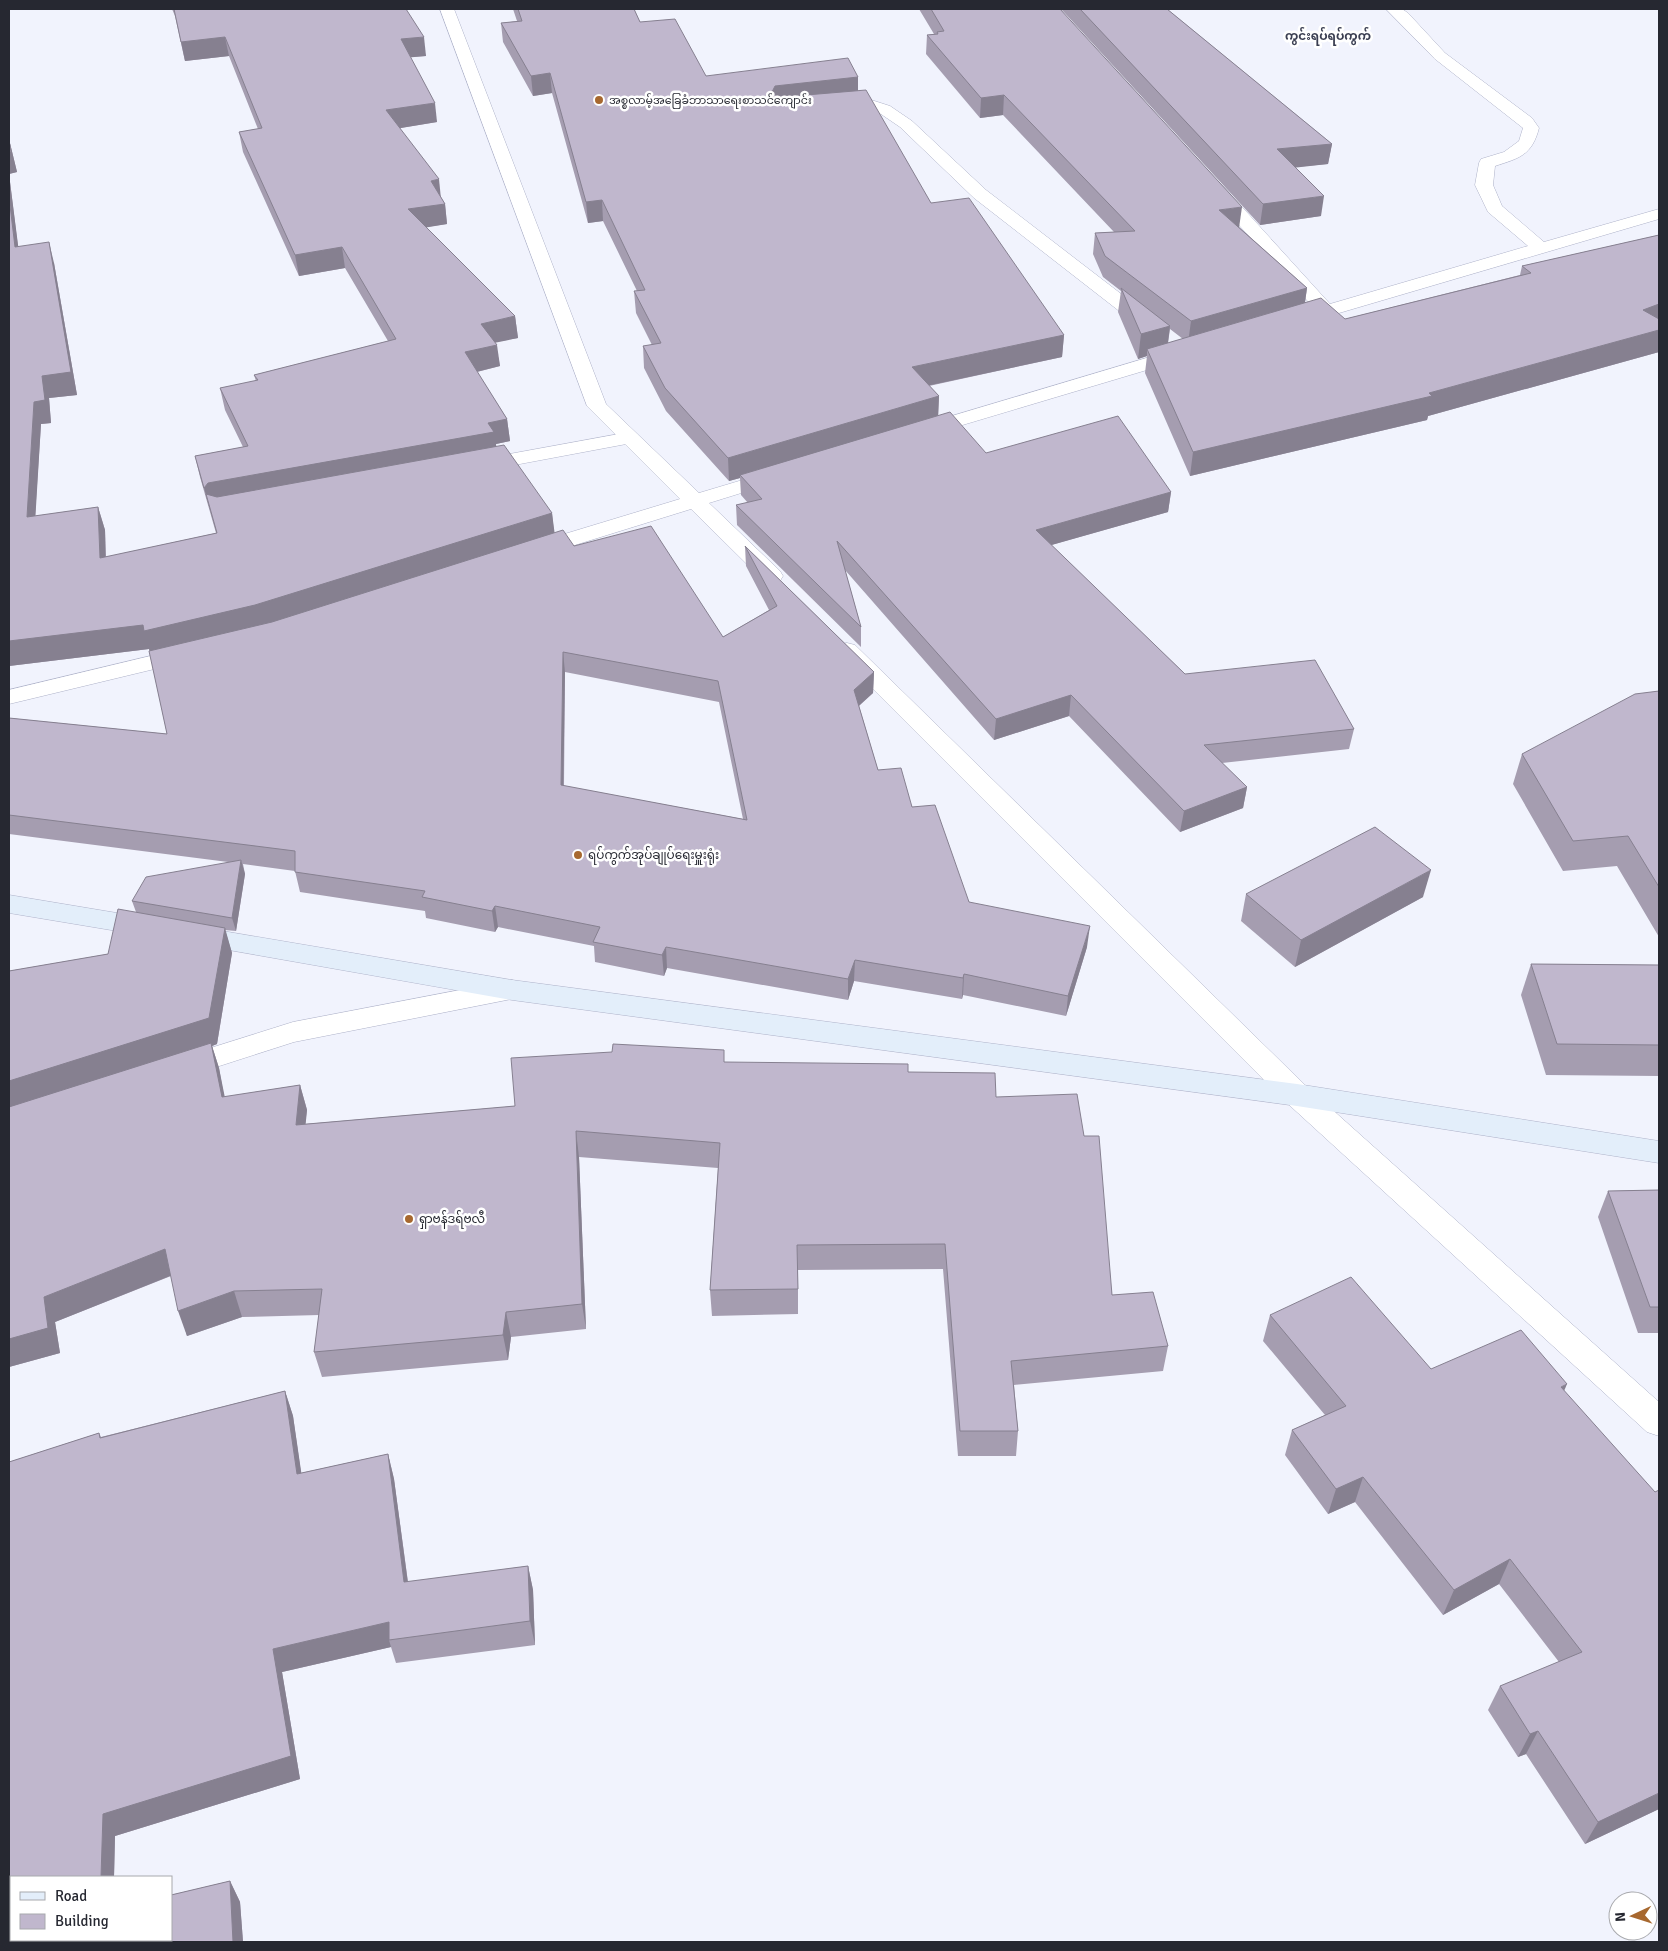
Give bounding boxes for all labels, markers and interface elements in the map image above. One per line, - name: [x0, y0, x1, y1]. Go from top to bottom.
- district label: ကွင်းရပ်ရပ်ကွက်: [1285, 26, 1371, 46]
- place label: အစ္စလာမ့်အခြေခံဘာသာရေးစာသင်ကျောင်း: [609, 93, 812, 109]
- marker: အစ္စလာမ့်အခြေခံဘာသာရေးစာသင်ကျောင်း: [593, 94, 605, 106]
- place label: ရပ်ကွက်အုပ်ချုပ်ရေးမှူးရုံး: [588, 846, 719, 865]
- marker: ရပ်ကွက်အုပ်ချုပ်ရေးမှူးရုံး: [572, 849, 584, 861]
- place label: ရှာဗန်ဒရ်ဗလီ: [419, 1210, 485, 1229]
- marker: ရှာဗန်ဒရ်ဗလီ: [403, 1213, 415, 1225]
- legend: [10, 1876, 172, 1941]
- text: Road: [55, 1887, 87, 1905]
- north arrow: [1608, 1891, 1658, 1941]
- text: N: [1612, 1911, 1629, 1922]
- text: Building: [55, 1912, 109, 1930]

